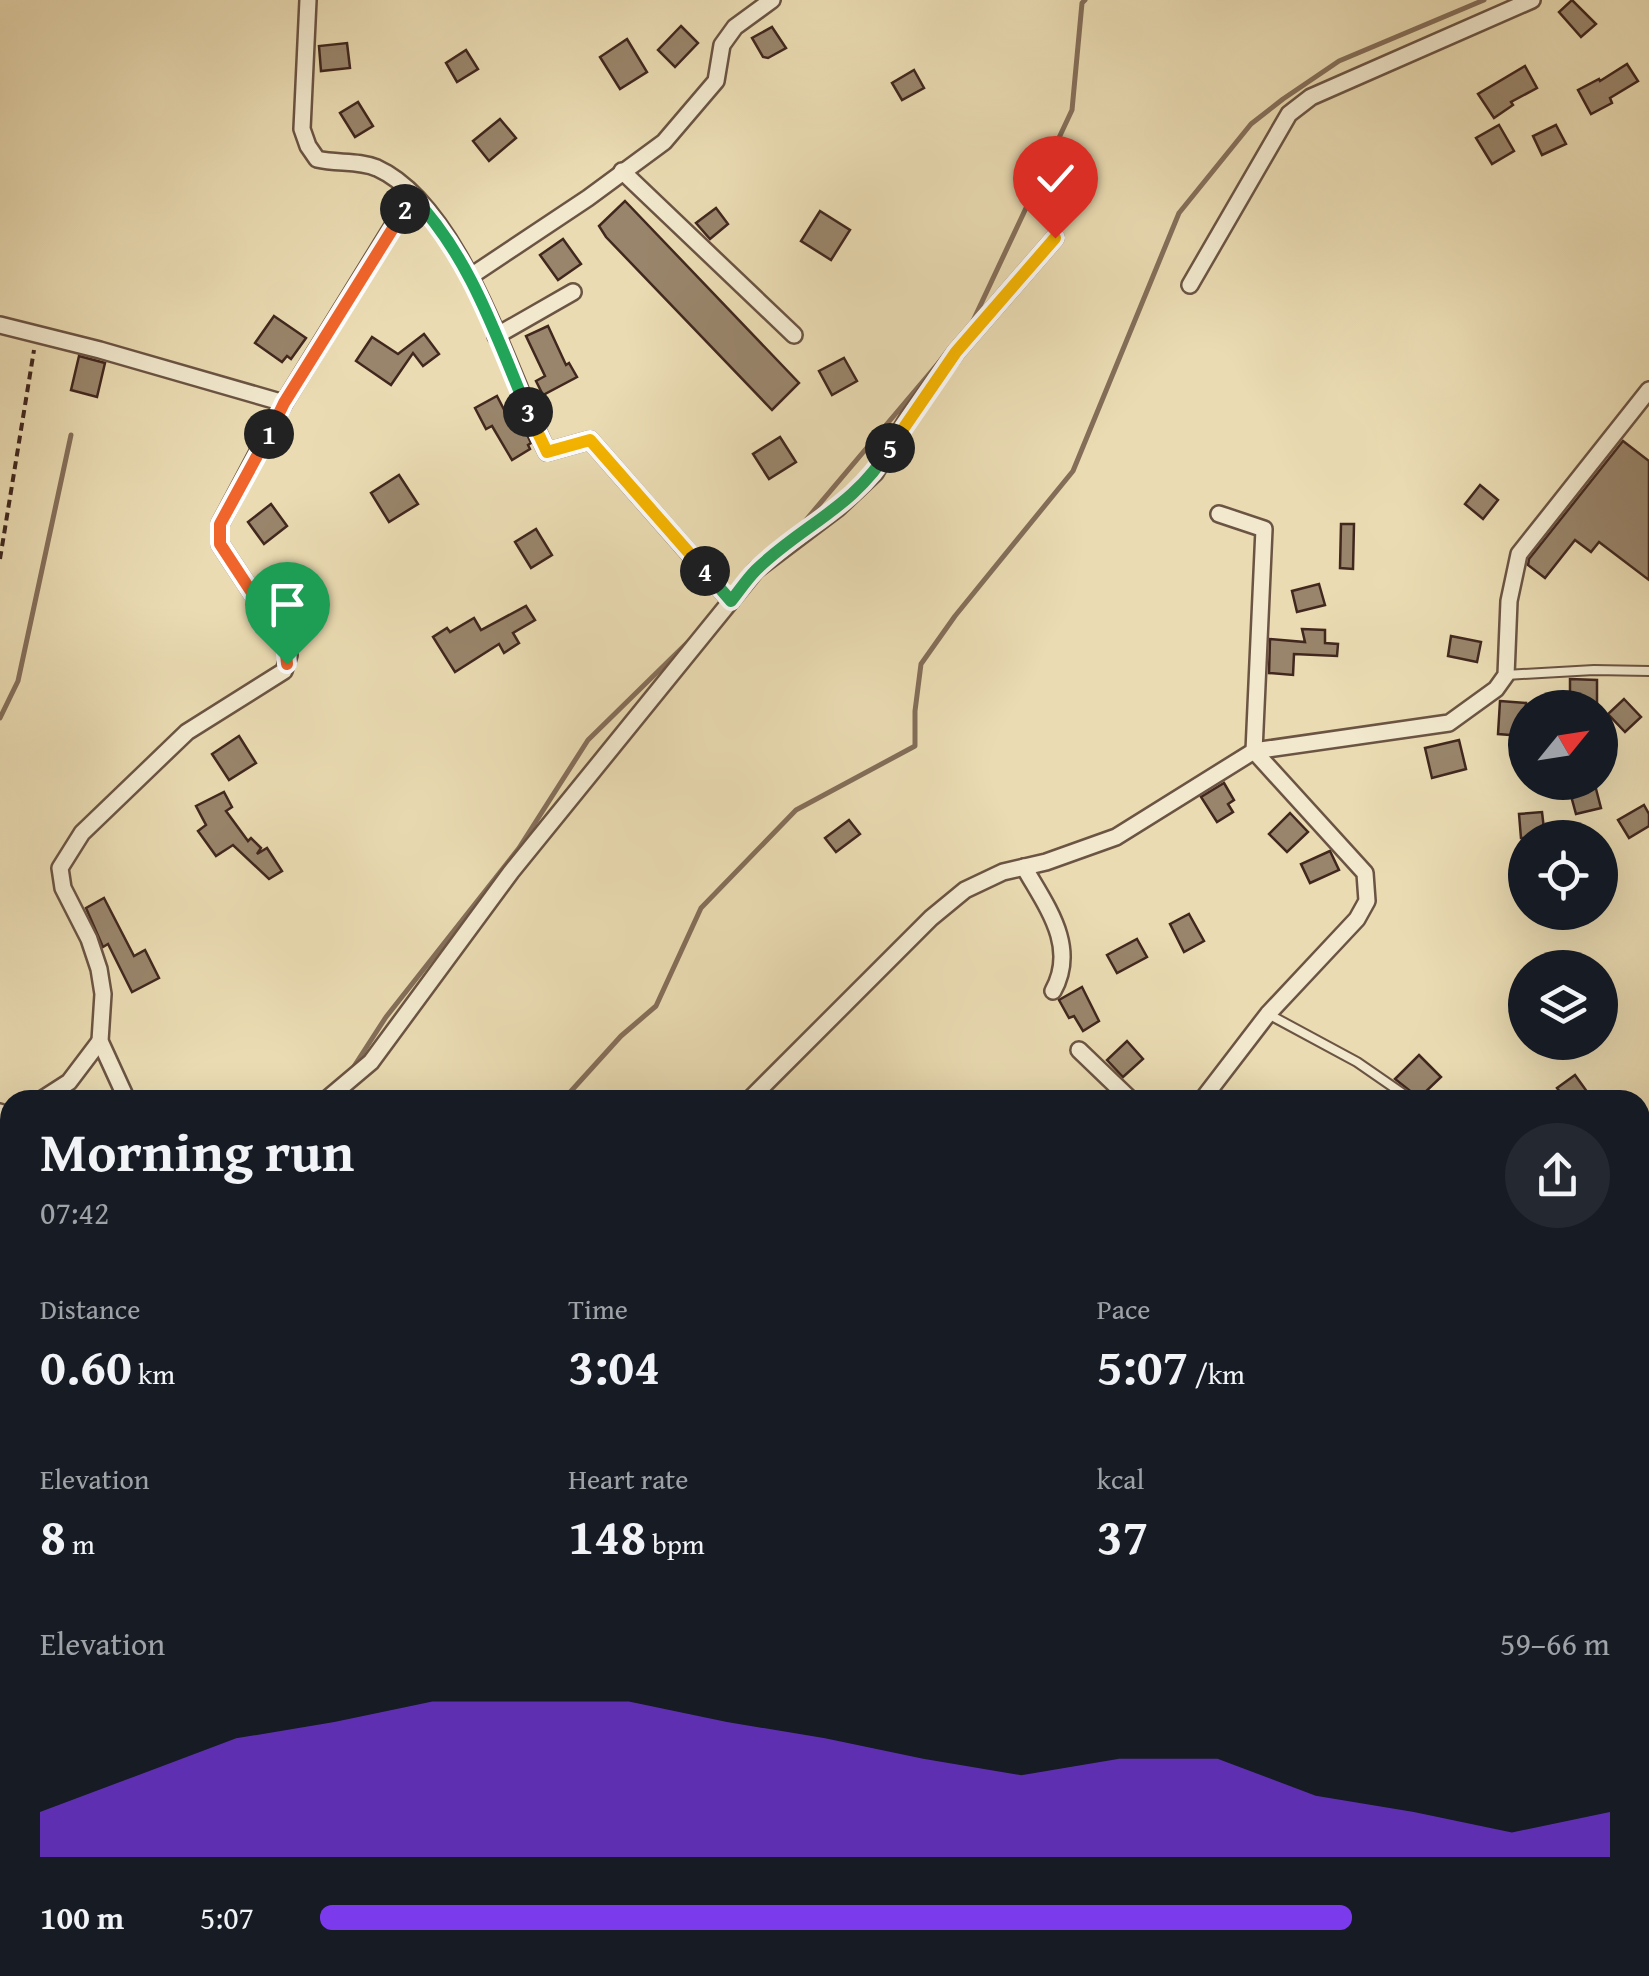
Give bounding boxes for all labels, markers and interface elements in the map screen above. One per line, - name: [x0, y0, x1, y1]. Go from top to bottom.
- pin: [1013, 136, 1098, 239]
- icon: check: [1028, 151, 1083, 206]
- pin: 2: [380, 184, 430, 234]
- text: 2: [398, 188, 412, 229]
- pin: 3: [503, 387, 553, 437]
- text: 3: [521, 391, 535, 432]
- pin: 1: [244, 409, 294, 459]
- text: 1: [262, 413, 276, 454]
- pin: 5: [865, 423, 915, 473]
- text: 5: [883, 427, 897, 468]
- pin: 4: [680, 546, 730, 596]
- text: 4: [698, 550, 712, 591]
- pin: [245, 562, 330, 665]
- icon: arrive: [260, 577, 315, 632]
- north arrow: [1508, 690, 1618, 800]
- map controls: [1508, 690, 1618, 1060]
- button: locate: [1508, 820, 1618, 930]
- button: layers: [1508, 950, 1618, 1060]
- text: Morning run: [40, 1111, 354, 1191]
- button: share: [1505, 1123, 1610, 1228]
- text: 07:42: [40, 1189, 109, 1236]
- text: Distance: [40, 1288, 140, 1329]
- text: Time: [568, 1288, 628, 1329]
- text: Pace: [1097, 1288, 1151, 1329]
- text: 0.60: [40, 1329, 132, 1402]
- text: 3:04: [568, 1329, 660, 1402]
- text: 5:07: [1097, 1329, 1189, 1402]
- text: km: [132, 1353, 175, 1394]
- text: /km: [1189, 1353, 1245, 1394]
- text: Elevation: [40, 1458, 150, 1499]
- text: Heart rate: [568, 1458, 688, 1499]
- text: kcal: [1097, 1458, 1144, 1499]
- text: 8: [40, 1499, 66, 1572]
- text: 148: [568, 1499, 646, 1572]
- text: 37: [1097, 1499, 1148, 1572]
- text: m: [66, 1523, 95, 1564]
- text: bpm: [646, 1523, 705, 1564]
- text: Elevation: [40, 1620, 165, 1667]
- text: 59–66 m: [1500, 1620, 1610, 1667]
- text: 100 m: [40, 1894, 124, 1941]
- text: 5:07: [200, 1894, 254, 1941]

